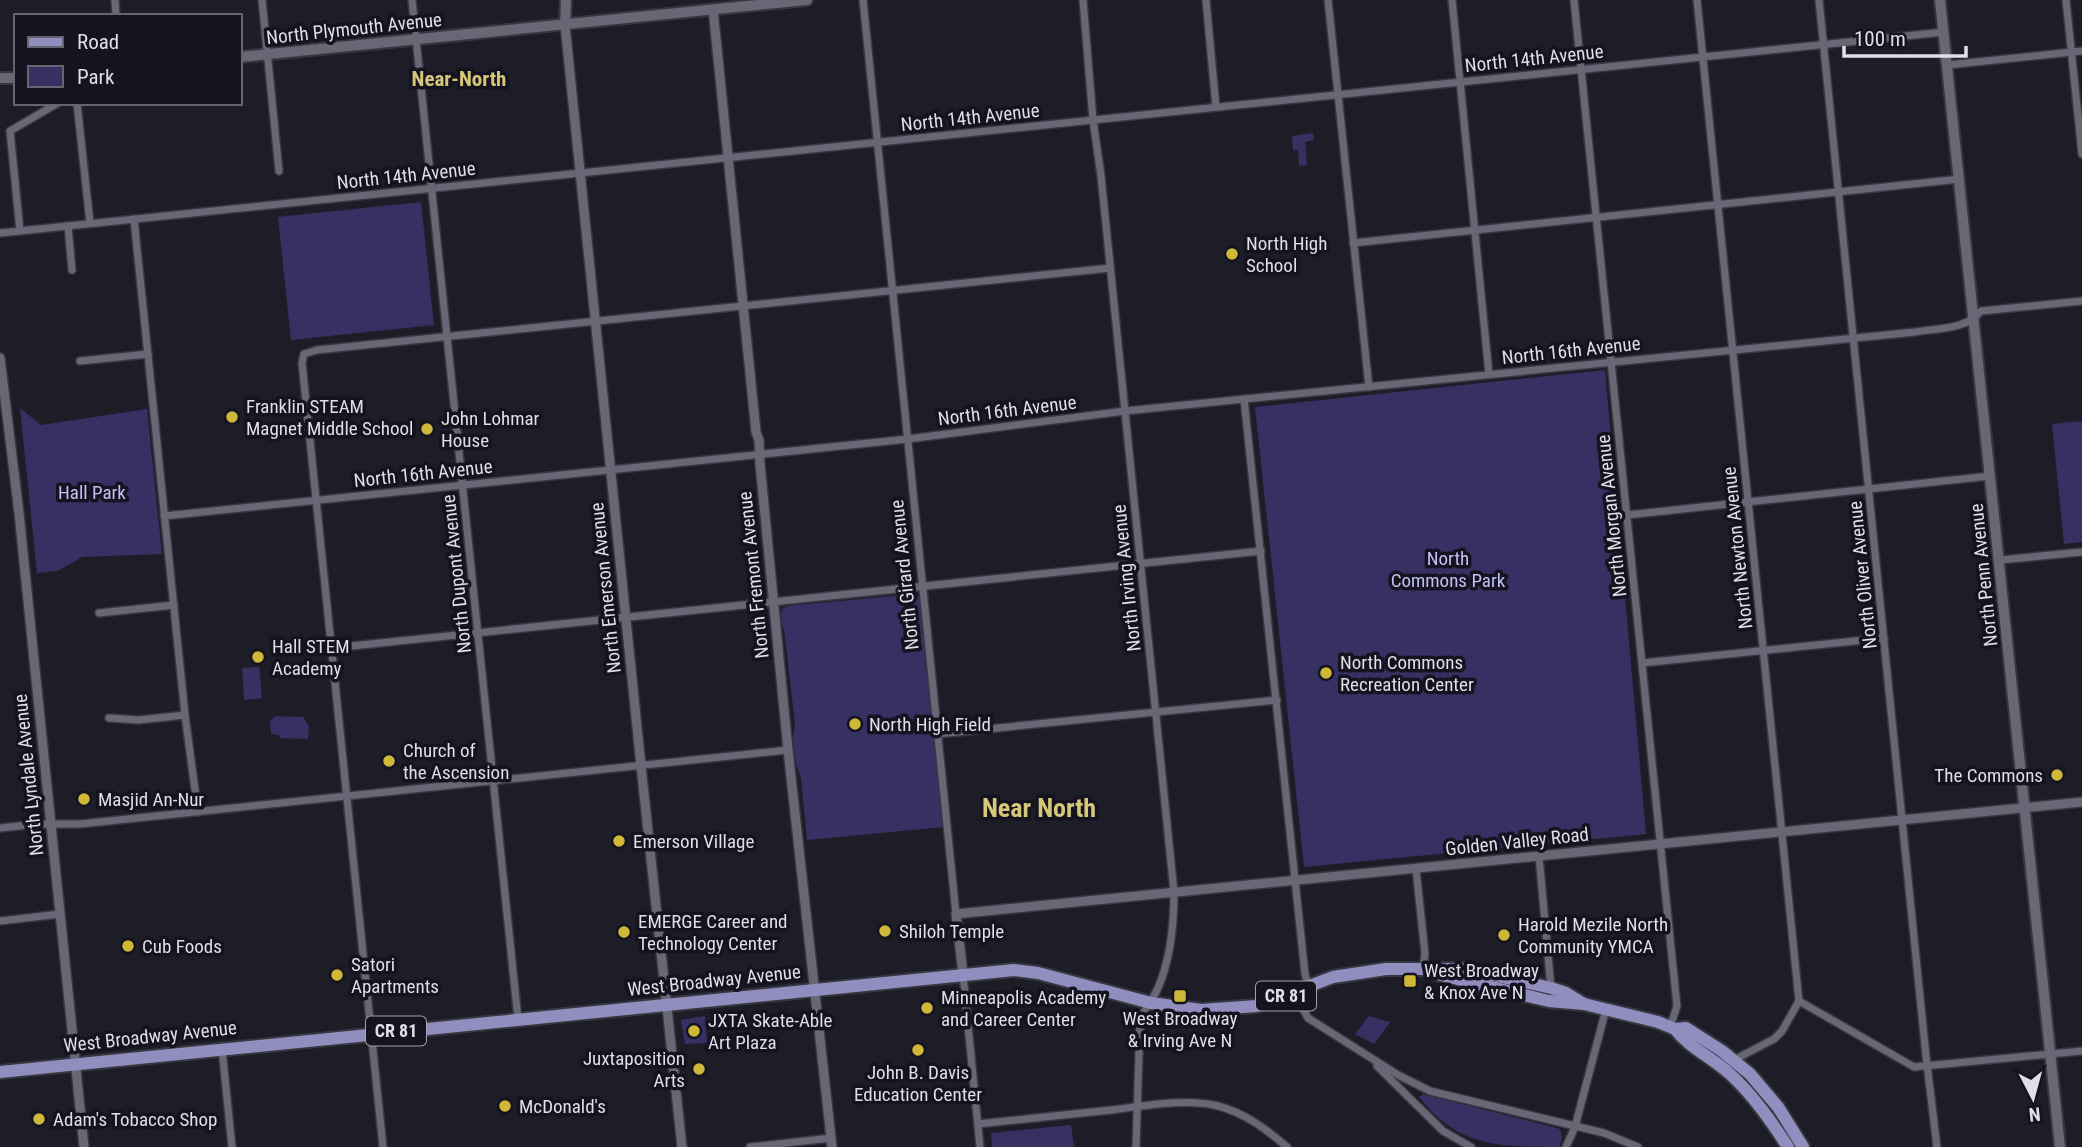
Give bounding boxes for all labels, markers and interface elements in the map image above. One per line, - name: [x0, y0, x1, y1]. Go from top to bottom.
- street label: North Plymouth Avenue: [265, 8, 443, 49]
- legend: [14, 14, 242, 105]
- scale bar: [1844, 14, 1966, 58]
- text: 100 m: [1854, 27, 1906, 51]
- text: Road: [77, 30, 119, 54]
- street label: North 14th Avenue: [1464, 40, 1605, 77]
- text: Park: [77, 65, 115, 89]
- district label: Near-North: [412, 67, 506, 91]
- street label: North 14th Avenue: [900, 99, 1041, 136]
- street label: North 14th Avenue: [336, 157, 477, 194]
- place label: North High School: [1246, 232, 1327, 277]
- marker: North High School: [1224, 246, 1240, 262]
- street label: North 16th Avenue: [1501, 332, 1642, 369]
- street label: North 16th Avenue: [937, 391, 1078, 430]
- place label: Franklin STEAM Magnet Middle School: [246, 395, 413, 440]
- place label: John Lohmar House: [441, 407, 540, 452]
- marker: Franklin STEAM Magnet Middle School: [224, 409, 240, 425]
- marker: John Lohmar House: [419, 421, 435, 437]
- street label: North Morgan Avenue: [1592, 434, 1631, 598]
- street label: North 16th Avenue: [353, 455, 494, 492]
- street label: North Newton Avenue: [1718, 466, 1757, 630]
- park label: Hall Park: [58, 481, 126, 504]
- street label: North Fremont Avenue: [733, 490, 774, 660]
- street label: North Dupont Avenue: [437, 493, 476, 654]
- street label: North Girard Avenue: [885, 499, 924, 651]
- street label: North Oliver Avenue: [1843, 500, 1882, 650]
- street label: North Emerson Avenue: [585, 501, 626, 674]
- street label: North Penn Avenue: [1965, 502, 2002, 648]
- street label: North Irving Avenue: [1107, 503, 1146, 653]
- park label: North Commons Park: [1391, 547, 1506, 592]
- place label: Hall STEM Academy: [272, 635, 350, 680]
- marker: Hall STEM Academy: [250, 649, 266, 665]
- place label: North Commons Recreation Center: [1340, 651, 1474, 696]
- marker: North Commons Recreation Center: [1318, 665, 1334, 681]
- street label: North Lyndale Avenue: [9, 693, 48, 857]
- place label: North High Field: [869, 713, 991, 736]
- marker: North High Field: [847, 716, 863, 732]
- place label: Church of the Ascension: [403, 739, 509, 784]
- marker: Church of the Ascension: [381, 753, 397, 769]
- place label: The Commons: [1934, 764, 2043, 787]
- marker: The Commons: [2049, 767, 2065, 783]
- place label: Masjid An-Nur: [98, 788, 204, 811]
- marker: Masjid An-Nur: [76, 791, 92, 807]
- district label: Near North: [982, 793, 1096, 823]
- street label: Golden Valley Road: [1444, 823, 1590, 860]
- place label: Emerson Village: [633, 830, 754, 853]
- marker: Emerson Village: [611, 833, 627, 849]
- place label: EMERGE Career and Technology Center: [638, 910, 788, 955]
- place label: Harold Mezile North Community YMCA: [1518, 913, 1668, 958]
- place label: Shiloh Temple: [899, 920, 1004, 943]
- marker: Shiloh Temple: [877, 923, 893, 939]
- marker: EMERGE Career and Technology Center: [616, 924, 632, 940]
- marker: Harold Mezile North Community YMCA: [1496, 927, 1512, 943]
- place label: Cub Foods: [142, 935, 222, 958]
- marker: Cub Foods: [120, 938, 136, 954]
- place label: Satori Apartments: [351, 953, 439, 998]
- place label: West Broadway & Knox Ave N: [1424, 959, 1539, 1004]
- street label: West Broadway Avenue: [626, 960, 802, 1001]
- marker: Satori Apartments: [329, 967, 345, 983]
- marker: West Broadway & Knox Ave N: [1402, 973, 1418, 989]
- road number: CR 81: [1256, 981, 1316, 1010]
- place label: Minneapolis Academy and Career Center: [941, 986, 1106, 1031]
- marker: West Broadway & Irving Ave N: [1172, 988, 1188, 1004]
- marker: Minneapolis Academy and Career Center: [919, 1000, 935, 1016]
- place label: West Broadway & Irving Ave N: [1122, 1007, 1238, 1052]
- place label: JXTA Skate-Able Art Plaza: [708, 1009, 833, 1054]
- street label: West Broadway Avenue: [62, 1016, 238, 1057]
- road number: CR 81: [366, 1016, 426, 1046]
- marker: JXTA Skate-Able Art Plaza: [686, 1023, 702, 1039]
- marker: John B. Davis Education Center: [910, 1042, 926, 1058]
- place label: Juxtaposition Arts: [583, 1047, 685, 1092]
- marker: Juxtaposition Arts: [691, 1061, 707, 1077]
- place label: John B. Davis Education Center: [854, 1061, 982, 1106]
- north arrow: [1998, 1063, 2068, 1133]
- place label: McDonald's: [519, 1095, 606, 1118]
- marker: McDonald's: [497, 1098, 513, 1114]
- text: N: [2028, 1102, 2042, 1126]
- place label: Adam's Tobacco Shop: [53, 1108, 217, 1131]
- marker: Adam's Tobacco Shop: [31, 1111, 47, 1127]

